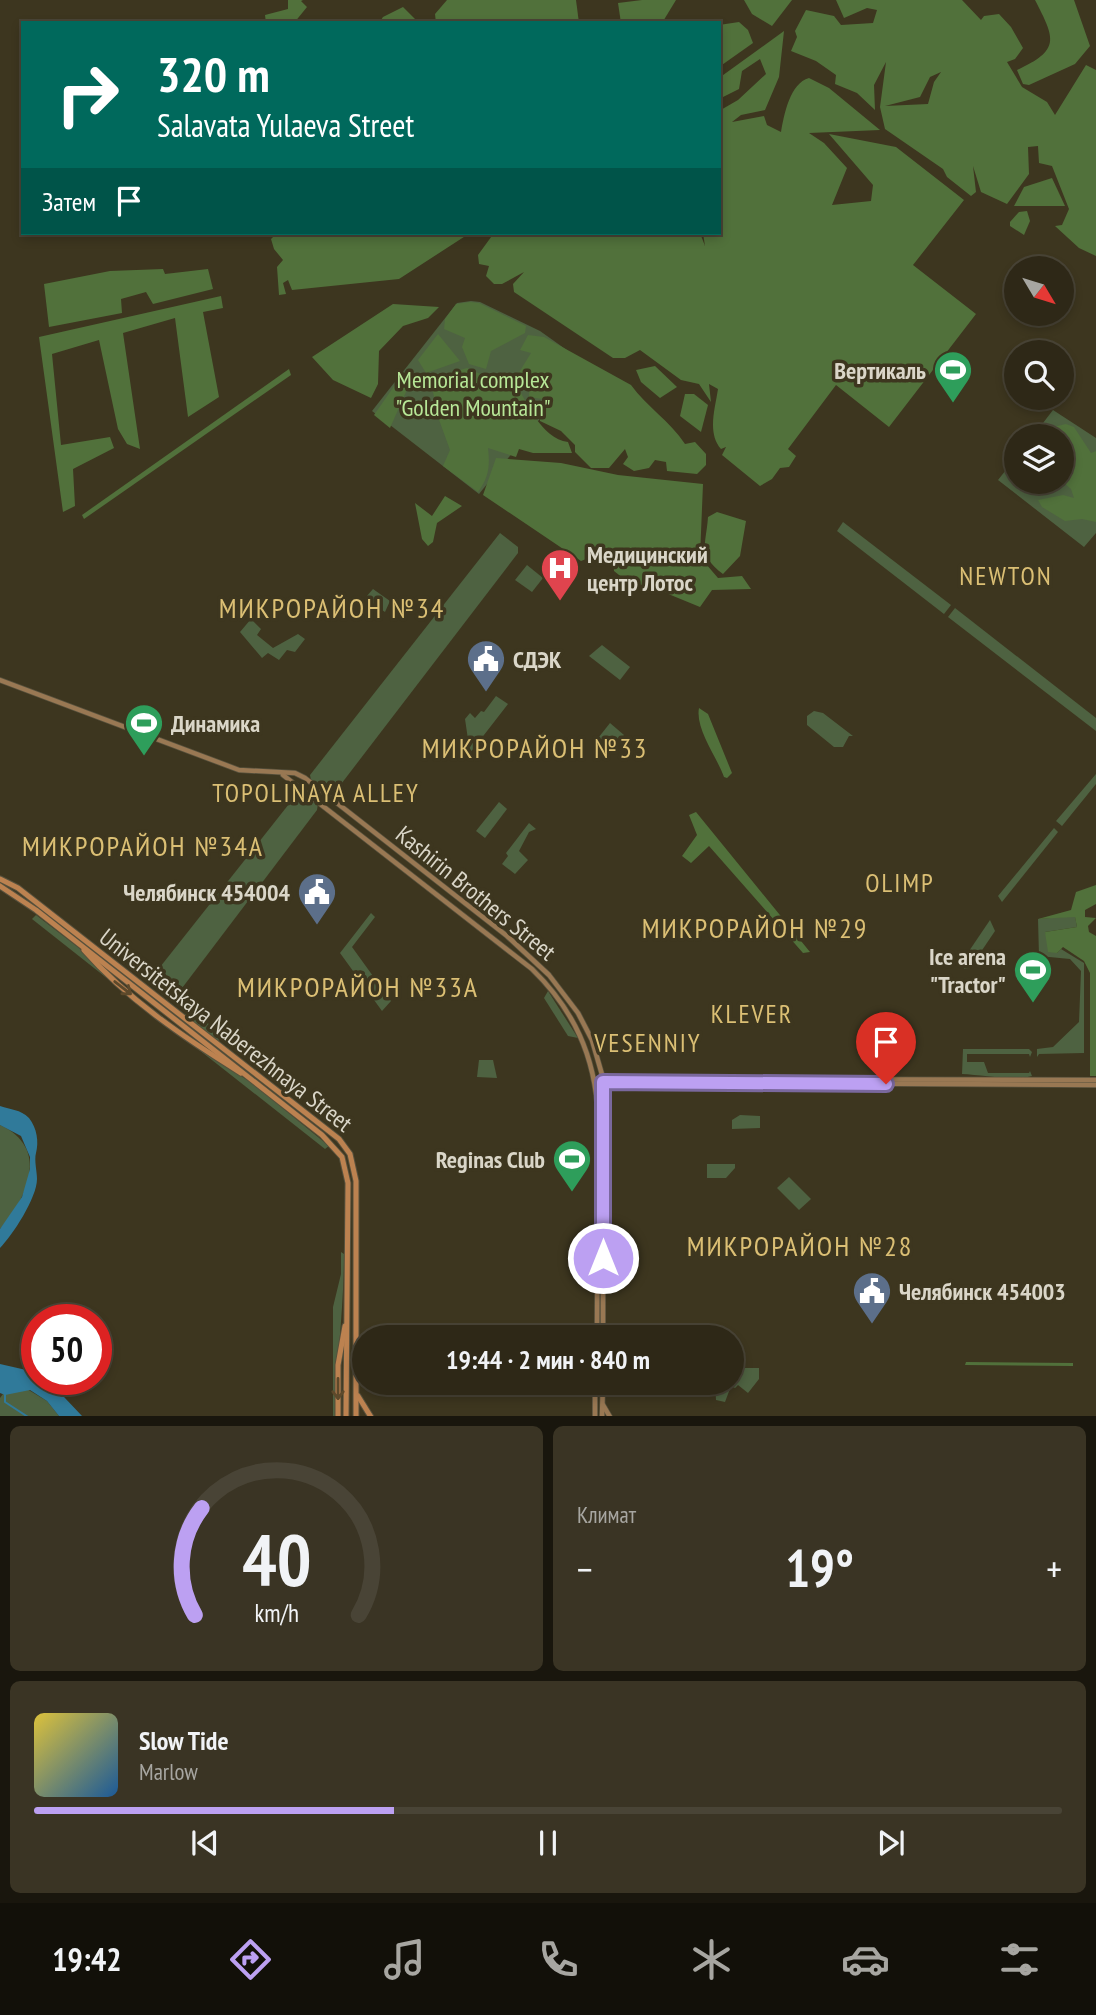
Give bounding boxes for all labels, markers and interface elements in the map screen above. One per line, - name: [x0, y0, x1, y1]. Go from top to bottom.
- text: 320 m: [157, 42, 270, 106]
- icon: right: [42, 49, 133, 140]
- text: Salavata Yulaeva Street: [157, 104, 414, 146]
- icon: arrive: [110, 182, 148, 220]
- text: Затем: [42, 185, 96, 218]
- north arrow: [1004, 256, 1074, 326]
- map controls: [1004, 256, 1074, 494]
- button: search: [1004, 340, 1074, 410]
- sports icon: Вертикаль: [932, 349, 974, 404]
- place label: Вертикаль: [834, 355, 926, 386]
- park label: Memorial complex "Golden Mountain": [395, 364, 551, 423]
- button: layers: [1004, 424, 1074, 494]
- place label: Медицинский центр Лотос: [587, 539, 708, 598]
- hospital icon: Медицинский центр Лотос: [539, 547, 581, 602]
- district label: NEWTON: [959, 559, 1053, 592]
- district label: МИКРОРАЙОН №34: [219, 589, 445, 626]
- public building icon: СДЭК: [465, 638, 507, 693]
- place label: СДЭК: [513, 644, 562, 675]
- sports icon: Динамика: [123, 702, 165, 757]
- place label: Динамика: [171, 708, 260, 739]
- district label: МИКРОРАЙОН №33: [422, 729, 648, 766]
- district label: TOPOLINAYA ALLEY: [212, 776, 420, 809]
- street label: Kashirin Brothers Street: [390, 819, 563, 967]
- district label: МИКРОРАЙОН №34А: [22, 827, 264, 864]
- district label: OLIMP: [865, 866, 935, 899]
- public building icon: Челябинск 454004: [296, 871, 338, 926]
- place label: Челябинск 454004: [123, 877, 291, 908]
- district label: МИКРОРАЙОН №29: [642, 909, 868, 946]
- street label: Universitetskaya Naberezhnaya Street: [93, 921, 359, 1139]
- place label: Ice arena "Tractor": [929, 941, 1006, 1000]
- sports icon: Ice arena "Tractor": [1012, 949, 1054, 1004]
- district label: МИКРОРАЙОН №33А: [237, 968, 479, 1005]
- one-way arrow: [113, 980, 132, 995]
- district label: KLEVER: [711, 997, 793, 1030]
- pin: [856, 1012, 916, 1084]
- icon: arrive: [867, 1023, 905, 1061]
- district label: VESENNIY: [593, 1026, 702, 1059]
- sports icon: Reginas Club: [551, 1138, 593, 1193]
- place label: Reginas Club: [436, 1144, 545, 1175]
- position arrow: [566, 1221, 640, 1295]
- district label: МИКРОРАЙОН №28: [687, 1227, 913, 1264]
- public building icon: Челябинск 454003: [851, 1270, 893, 1325]
- place label: Челябинск 454003: [899, 1276, 1066, 1307]
- speed limit sign: 50: [21, 1304, 112, 1395]
- text: 19:44 · 2 мин · 840 m: [446, 1343, 650, 1376]
- one-way arrow: [331, 1377, 345, 1400]
- text: Климат: [577, 1500, 636, 1529]
- text: 40: [242, 1511, 311, 1605]
- text: 19°: [785, 1534, 854, 1601]
- text: −: [577, 1544, 593, 1593]
- text: +: [1046, 1544, 1062, 1593]
- text: km/h: [254, 1596, 299, 1628]
- text: Slow Tide: [139, 1724, 229, 1757]
- text: Marlow: [139, 1757, 198, 1786]
- icon: previous: [186, 1824, 224, 1862]
- icon: pause: [529, 1824, 567, 1862]
- icon: next: [872, 1824, 910, 1862]
- icon: directions: [226, 1935, 275, 1984]
- icon: music: [380, 1935, 429, 1984]
- icon: phone: [534, 1935, 583, 1984]
- icon: climate: [687, 1935, 736, 1984]
- icon: car: [841, 1935, 890, 1984]
- icon: filters: [995, 1935, 1044, 1984]
- text: 19:42: [52, 1938, 122, 1980]

